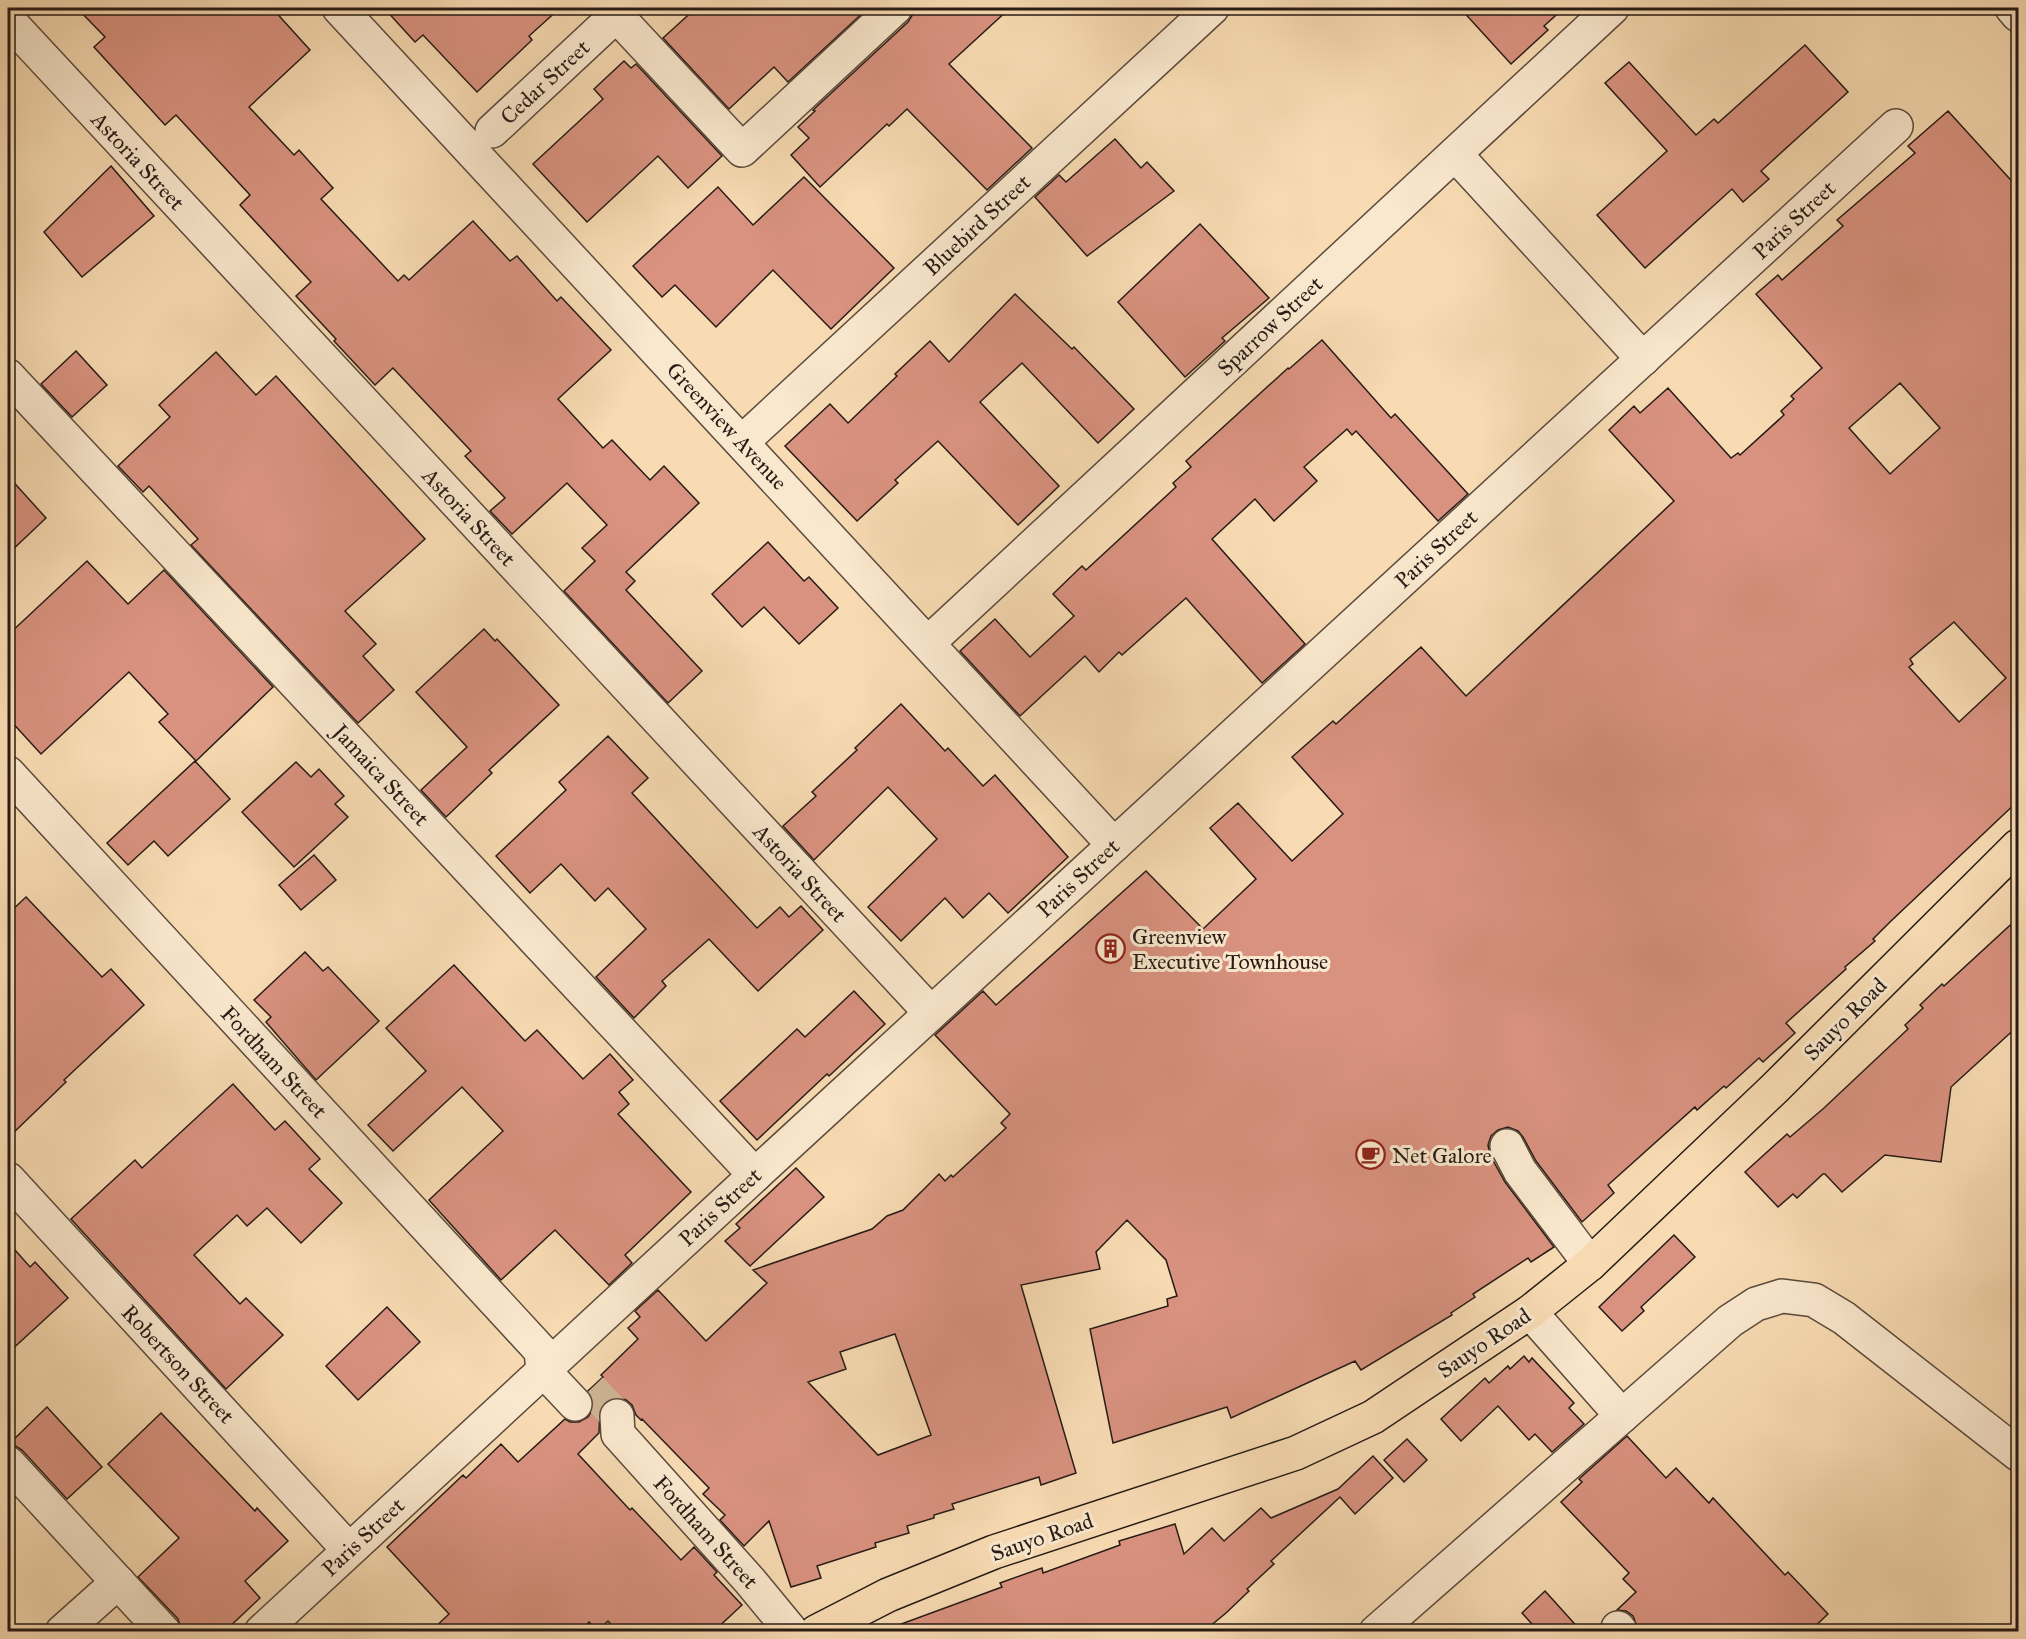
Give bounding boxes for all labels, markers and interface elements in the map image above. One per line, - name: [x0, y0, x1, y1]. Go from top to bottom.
- street label: Cedar Street: [495, 34, 595, 130]
- street label: Astoria Street: [85, 105, 191, 216]
- street label: Bluebird Street: [918, 168, 1036, 281]
- street label: Paris Street: [1747, 175, 1841, 265]
- street label: Sparrow Street: [1212, 270, 1328, 382]
- street label: Greenview Avenue: [661, 356, 793, 496]
- street label: Astoria Street: [416, 461, 522, 572]
- street label: Paris Street: [1389, 504, 1483, 594]
- street label: Jamaica Street: [326, 717, 435, 832]
- street label: Astoria Street: [747, 817, 853, 928]
- street label: Paris Street: [1031, 833, 1125, 923]
- place label: Greenview Executive Townhouse: [1132, 923, 1328, 975]
- building icon: Greenview Executive Townhouse: [1095, 933, 1127, 965]
- street label: Sauyo Road: [1798, 972, 1892, 1066]
- street label: Fordham Street: [215, 1000, 333, 1124]
- cafe icon: Net Galore: [1355, 1139, 1387, 1171]
- place label: Net Galore: [1392, 1142, 1492, 1169]
- street label: Paris Street: [673, 1162, 767, 1252]
- street label: Robertson Street: [116, 1299, 240, 1429]
- street label: Sauyo Road: [1432, 1302, 1536, 1384]
- street label: Fordham Street: [648, 1470, 764, 1595]
- street label: Paris Street: [316, 1492, 410, 1582]
- street label: Sauyo Road: [987, 1507, 1097, 1567]

